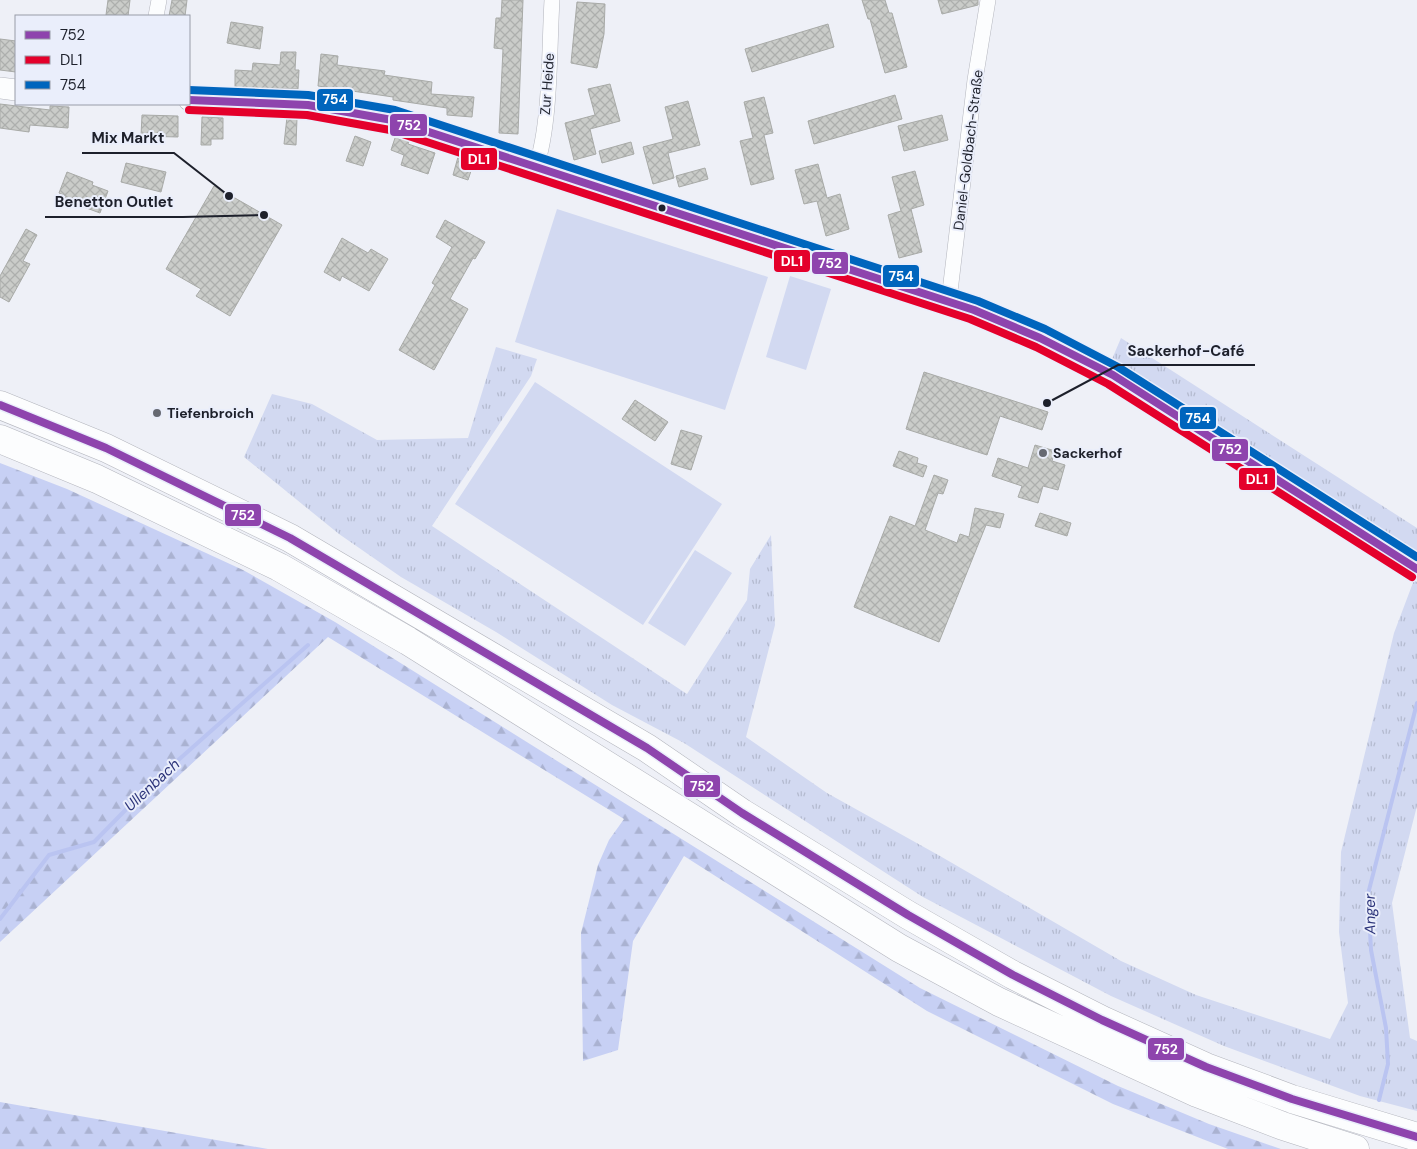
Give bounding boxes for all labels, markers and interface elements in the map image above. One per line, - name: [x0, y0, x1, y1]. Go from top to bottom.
- legend: [15, 15, 190, 105]
- text: 752: [60, 25, 85, 45]
- text: DL1: [60, 50, 82, 70]
- street label: Zur Heide: [536, 52, 558, 116]
- street label: Daniel-Goldbach-Straße: [949, 69, 987, 231]
- text: 754: [60, 75, 86, 95]
- line badge: 754: [316, 88, 354, 112]
- text: 754: [323, 90, 348, 108]
- line badge: 752: [389, 113, 428, 137]
- text: 752: [397, 116, 421, 134]
- callout: Mix Markt: [82, 123, 174, 153]
- text: Mix Markt: [92, 128, 164, 148]
- line badge: DL1: [460, 147, 498, 171]
- text: DL1: [468, 150, 490, 168]
- callout: Benetton Outlet: [45, 187, 183, 217]
- text: Benetton Outlet: [55, 192, 173, 212]
- unlabelled marker: [657, 203, 667, 213]
- line badge: DL1: [773, 249, 811, 273]
- line badge: 752: [811, 251, 849, 275]
- text: DL1: [781, 252, 803, 270]
- text: 752: [818, 254, 842, 272]
- line badge: 754: [882, 264, 920, 288]
- text: 754: [889, 267, 914, 285]
- callout: Sackerhof-Café: [1118, 335, 1255, 365]
- text: Sackerhof-Café: [1128, 341, 1244, 361]
- place label: Tiefenbroich: [167, 404, 254, 422]
- line badge: 754: [1179, 406, 1217, 430]
- marker: Tiefenbroich: [151, 407, 163, 419]
- text: 754: [1186, 409, 1211, 427]
- line badge: 752: [1211, 438, 1249, 462]
- text: 752: [1218, 440, 1242, 458]
- place label: Sackerhof: [1053, 444, 1122, 462]
- marker: Sackerhof: [1037, 447, 1049, 459]
- line badge: DL1: [1238, 467, 1276, 491]
- text: DL1: [1246, 470, 1268, 488]
- line badge: 752: [224, 503, 262, 527]
- text: 752: [231, 506, 255, 524]
- water label: Ullenbach: [120, 754, 184, 816]
- line badge: 752: [683, 774, 721, 798]
- text: 752: [690, 777, 714, 795]
- water label: Anger: [1360, 893, 1380, 936]
- line badge: 752: [1147, 1037, 1185, 1061]
- text: 752: [1154, 1040, 1178, 1058]

